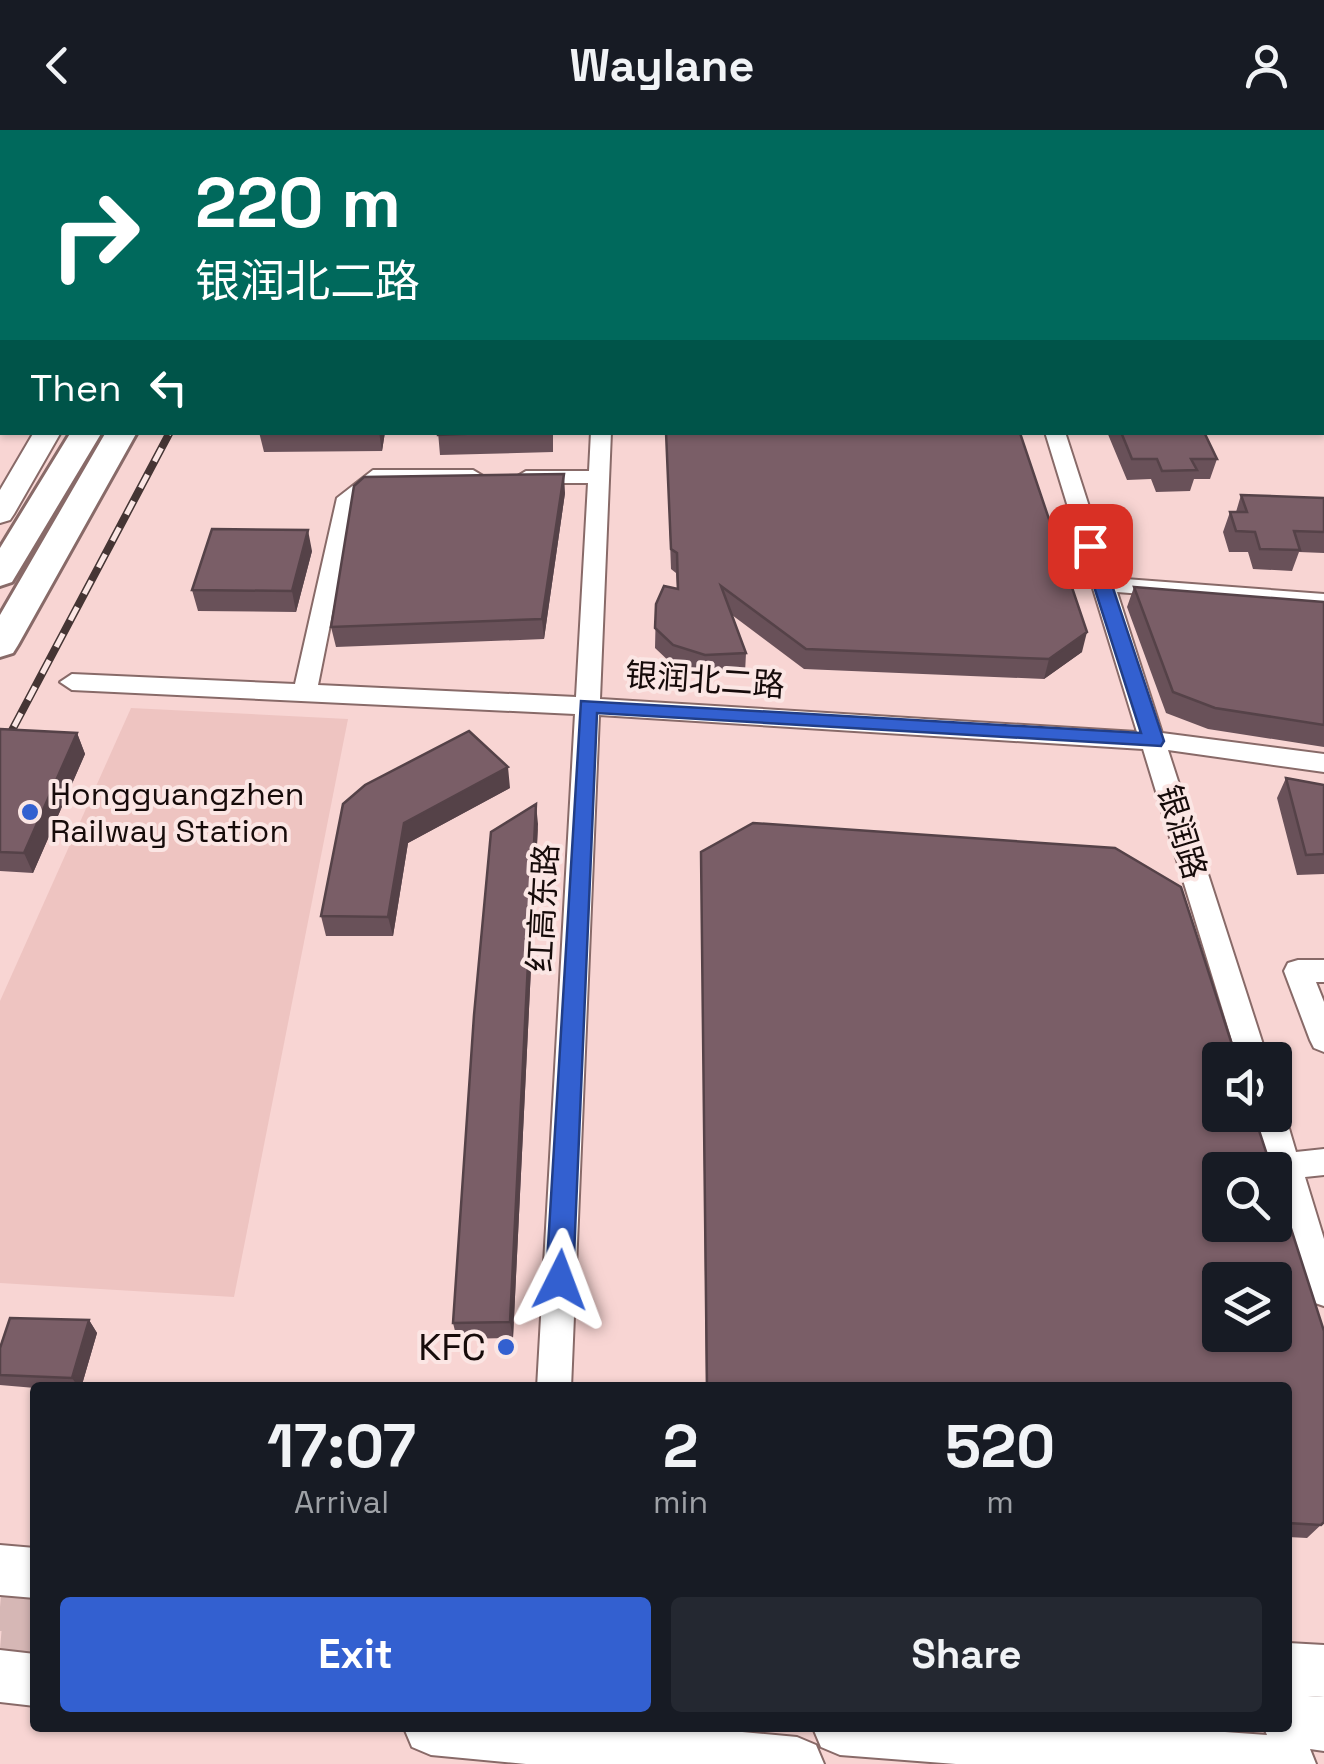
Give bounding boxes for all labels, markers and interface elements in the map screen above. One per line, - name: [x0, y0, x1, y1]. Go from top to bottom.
- text: Waylane: [570, 37, 754, 94]
- icon: back: [30, 38, 85, 93]
- icon: person: [1239, 38, 1294, 93]
- text: 220 m: [195, 158, 401, 247]
- icon: right: [30, 170, 160, 300]
- text: 银润北二路: [195, 253, 420, 310]
- icon: left: [141, 360, 196, 415]
- text: Then: [30, 364, 121, 412]
- pin: [1048, 504, 1133, 589]
- icon: arrive: [1063, 519, 1118, 574]
- street label: 银润北二路: [624, 654, 786, 706]
- place label: Hongguangzhen Railway Station: [50, 774, 304, 851]
- street label: 银润路: [1149, 780, 1215, 884]
- marker: Hongguangzhen Railway Station: [19, 801, 41, 823]
- street label: 红高东路: [520, 843, 566, 973]
- map controls: [1202, 1042, 1292, 1352]
- button: sound: [1202, 1042, 1292, 1132]
- button: search: [1202, 1152, 1292, 1242]
- position arrow: [508, 1228, 612, 1332]
- button: layers: [1202, 1262, 1292, 1352]
- place label: KFC: [418, 1323, 486, 1371]
- marker: KFC: [495, 1336, 517, 1358]
- text: 17:07: [267, 1408, 416, 1485]
- text: 2: [663, 1408, 698, 1485]
- text: 520: [945, 1408, 1055, 1485]
- text: Arrival: [294, 1482, 389, 1522]
- text: min: [653, 1482, 708, 1522]
- text: m: [986, 1482, 1014, 1522]
- button: Exit: [60, 1597, 651, 1712]
- button: Share: [671, 1597, 1262, 1712]

